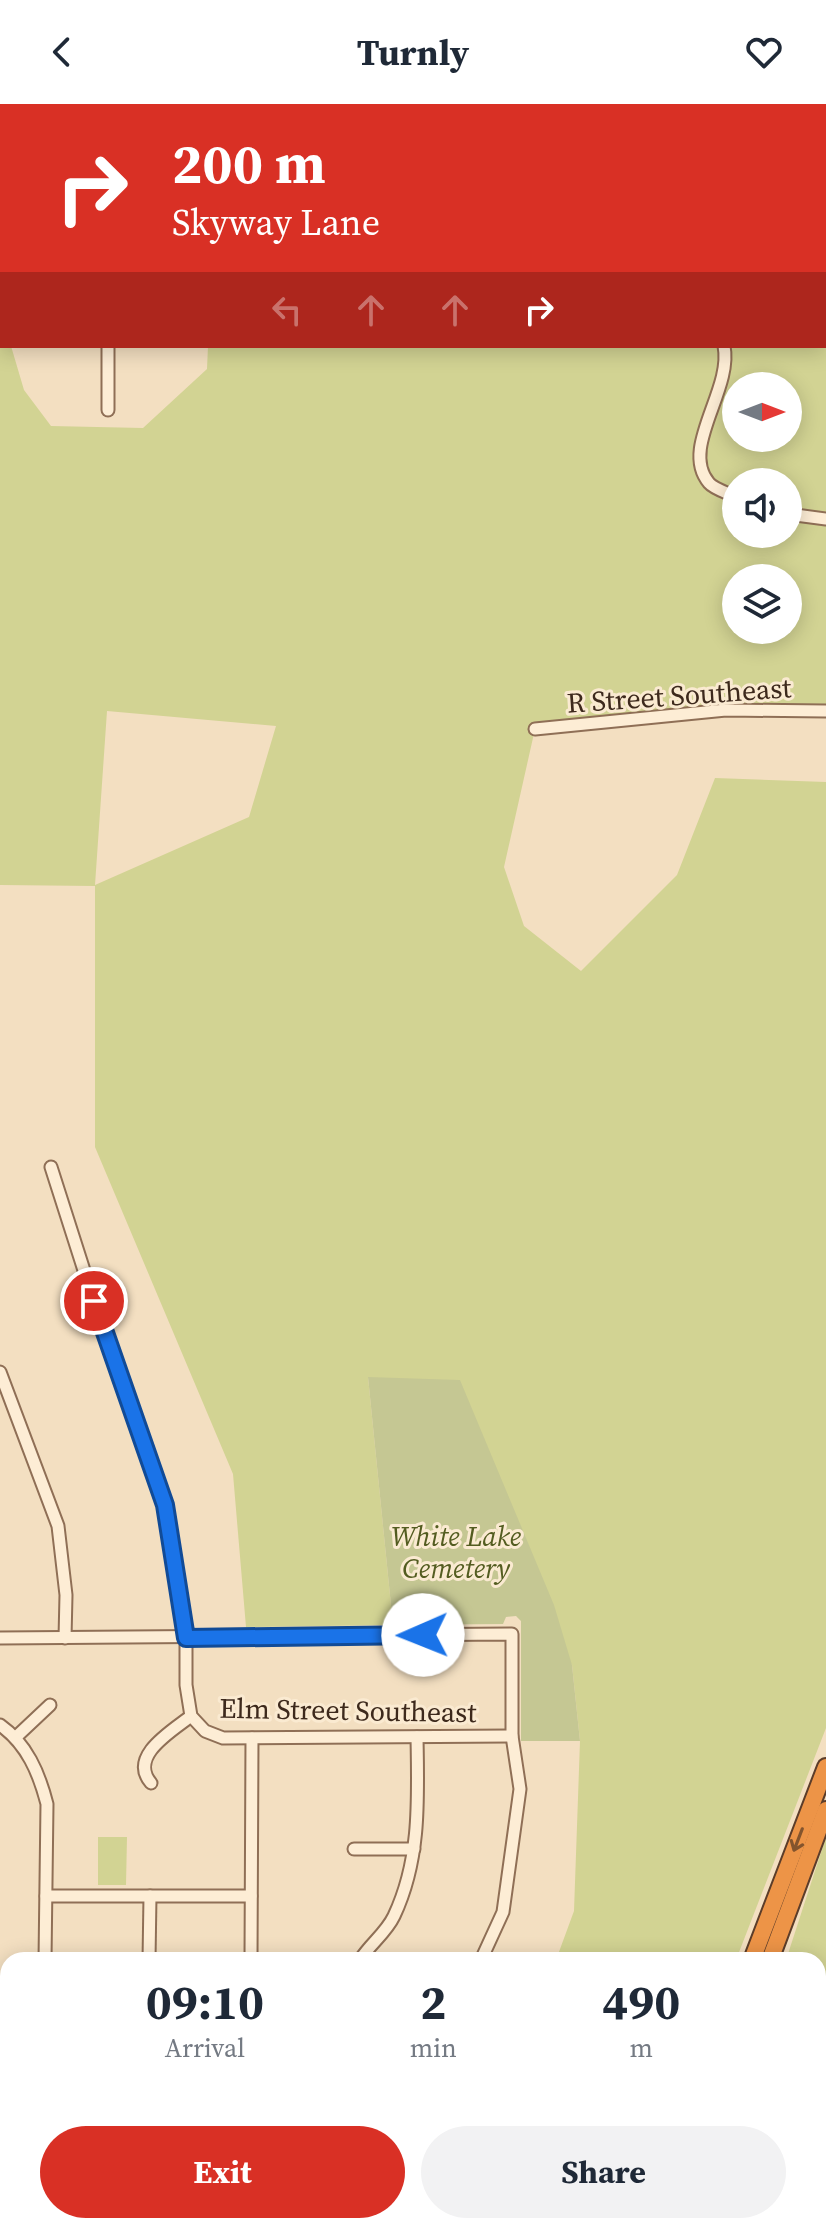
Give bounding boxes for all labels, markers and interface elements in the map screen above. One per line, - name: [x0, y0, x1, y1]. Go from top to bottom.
- text: Turnly: [357, 28, 469, 77]
- icon: back: [40, 30, 84, 74]
- icon: heart: [742, 30, 786, 74]
- text: 200 m: [172, 125, 326, 202]
- icon: right: [40, 136, 144, 240]
- text: Skyway Lane: [172, 198, 380, 247]
- icon: left: [265, 288, 309, 332]
- icon: ahead: [349, 288, 393, 332]
- icon: ahead: [433, 288, 477, 332]
- icon: right: [517, 288, 561, 332]
- north arrow: [722, 372, 802, 452]
- map controls: [722, 372, 802, 644]
- button: sound: [722, 468, 802, 548]
- button: layers: [722, 564, 802, 644]
- street label: R Street Southeast: [566, 668, 793, 722]
- pin: [60, 1267, 128, 1335]
- icon: arrive: [72, 1279, 116, 1323]
- park label: White Lake Cemetery: [391, 1517, 522, 1587]
- position arrow: [381, 1593, 465, 1677]
- street label: Elm Street Southeast: [219, 1689, 478, 1731]
- one-way arrow: [790, 1827, 804, 1852]
- text: 09:10: [146, 1969, 264, 2035]
- text: 2: [420, 1969, 446, 2035]
- text: 490: [602, 1969, 680, 2035]
- text: Arrival: [165, 2030, 245, 2066]
- text: min: [410, 2030, 457, 2066]
- text: m: [630, 2030, 653, 2066]
- button: Exit: [40, 2126, 405, 2218]
- button: Share: [421, 2126, 786, 2218]

